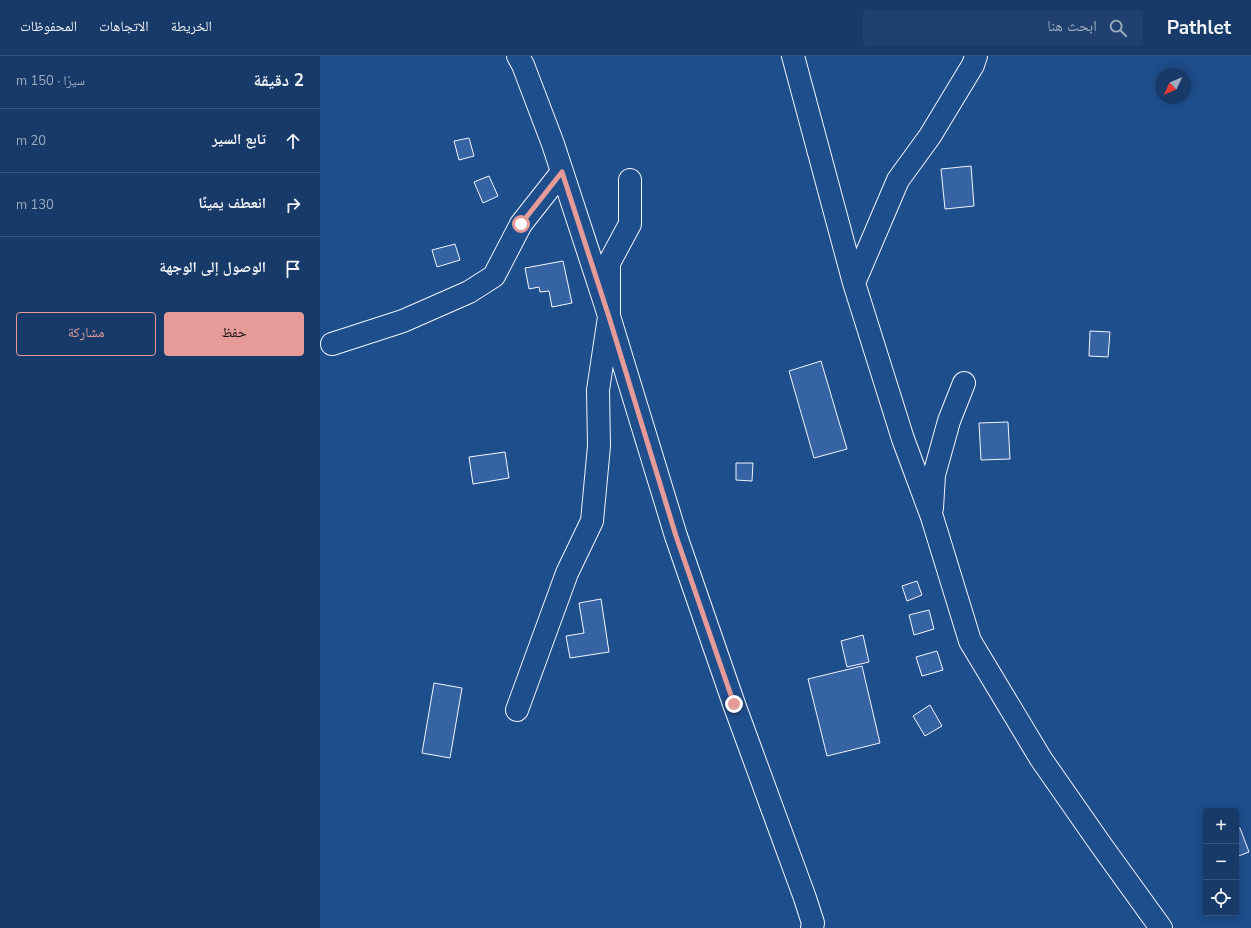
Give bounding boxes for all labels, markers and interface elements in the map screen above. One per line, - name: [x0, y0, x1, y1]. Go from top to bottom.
- search box: [863, 10, 1143, 46]
- text: Pathlet: [1167, 15, 1231, 41]
- text: ابحث هنا: [1047, 16, 1097, 36]
- text: المحفوظات: [20, 17, 77, 36]
- text: الاتجاهات: [99, 17, 149, 36]
- text: الخريطة: [171, 17, 212, 36]
- icon: search: [1107, 17, 1129, 39]
- north arrow: [1155, 68, 1191, 104]
- text: 2 دقيقة: [254, 69, 304, 92]
- text: سيرًا · 150 m: [16, 72, 85, 90]
- text: تابع السير: [212, 129, 266, 149]
- icon: ahead: [282, 130, 304, 152]
- text: 20 m: [16, 132, 46, 150]
- text: انعطف يمينًا: [198, 193, 266, 213]
- icon: right: [282, 194, 304, 216]
- text: 130 m: [16, 196, 54, 214]
- route start: [512, 215, 530, 233]
- text: الوصول إلى الوجهة: [159, 257, 266, 277]
- icon: arrive: [282, 258, 304, 280]
- button: مشاركة: [16, 312, 156, 356]
- button: حفظ: [164, 312, 304, 356]
- route end: [725, 695, 743, 713]
- map controls: [1203, 808, 1239, 916]
- button: +: [1203, 808, 1239, 844]
- button: −: [1203, 844, 1239, 880]
- button: locate: [1203, 880, 1239, 916]

